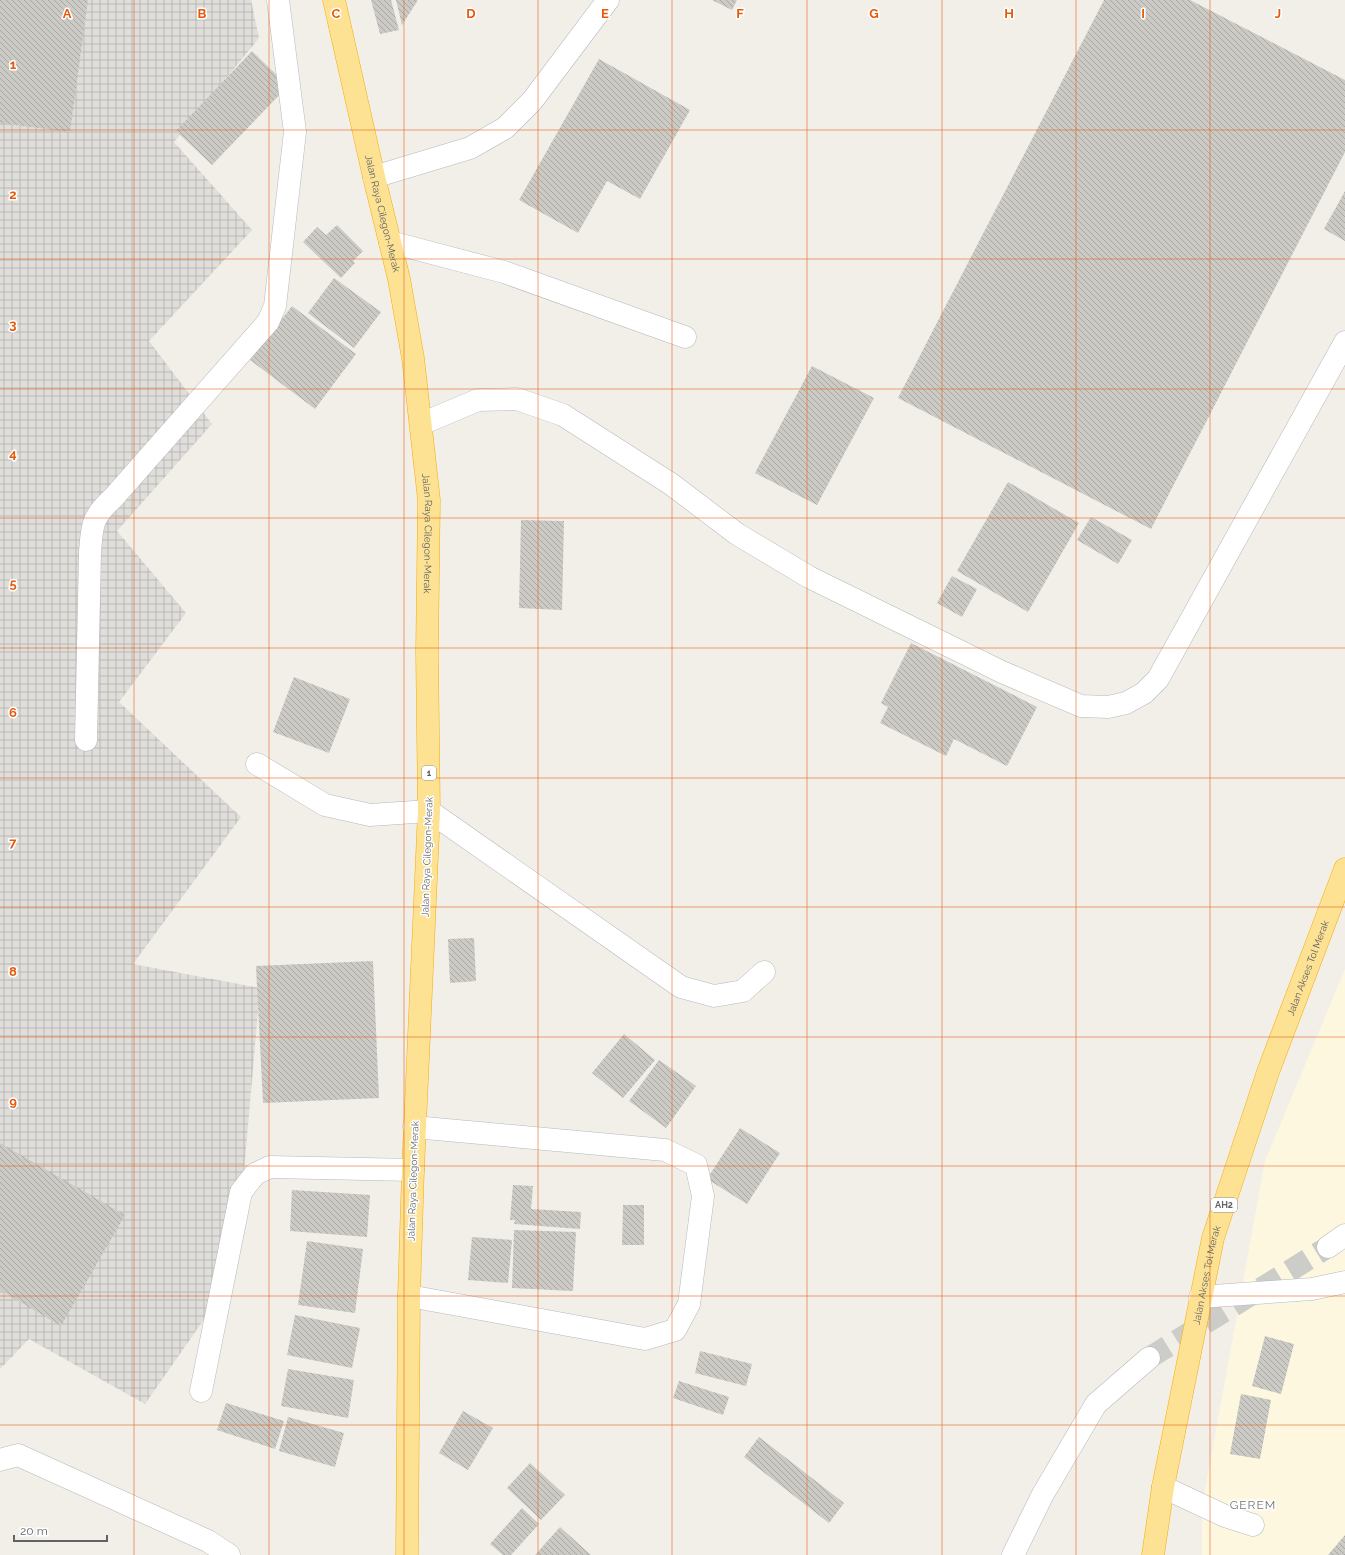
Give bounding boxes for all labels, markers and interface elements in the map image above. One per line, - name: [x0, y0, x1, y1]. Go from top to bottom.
- text: A: [63, 6, 72, 21]
- text: B: [198, 6, 207, 21]
- text: C: [332, 6, 341, 21]
- text: D: [466, 6, 476, 21]
- text: E: [601, 6, 609, 21]
- text: F: [736, 6, 744, 21]
- text: G: [869, 6, 879, 21]
- text: H: [1004, 6, 1014, 21]
- text: I: [1141, 6, 1145, 21]
- text: J: [1275, 6, 1281, 21]
- text: 1: [10, 57, 17, 72]
- street label: Jalan Raya Cilegon-Merak: [364, 154, 403, 274]
- text: 2: [9, 187, 17, 202]
- text: 3: [9, 317, 17, 332]
- text: 4: [9, 446, 17, 461]
- street label: Jalan Raya Cilegon-Merak: [421, 473, 435, 594]
- text: 5: [9, 576, 17, 591]
- text: 6: [9, 705, 17, 720]
- road number: 1: [422, 766, 436, 780]
- street label: Jalan Raya Cilegon-Merak: [419, 796, 435, 917]
- text: 7: [9, 835, 17, 850]
- street label: Jalan Akses Tol Merak: [1284, 918, 1331, 1017]
- text: 8: [9, 964, 17, 979]
- text: 9: [9, 1094, 17, 1109]
- street label: Jalan Raya Cilegon-Merak: [405, 1120, 421, 1241]
- road number: AH2: [1211, 1198, 1237, 1212]
- street label: Jalan Akses Tol Merak: [1190, 1223, 1222, 1326]
- district label: GEREM: [1230, 1498, 1276, 1512]
- scale bar: [14, 1517, 107, 1543]
- text: 20 m: [20, 1524, 48, 1538]

